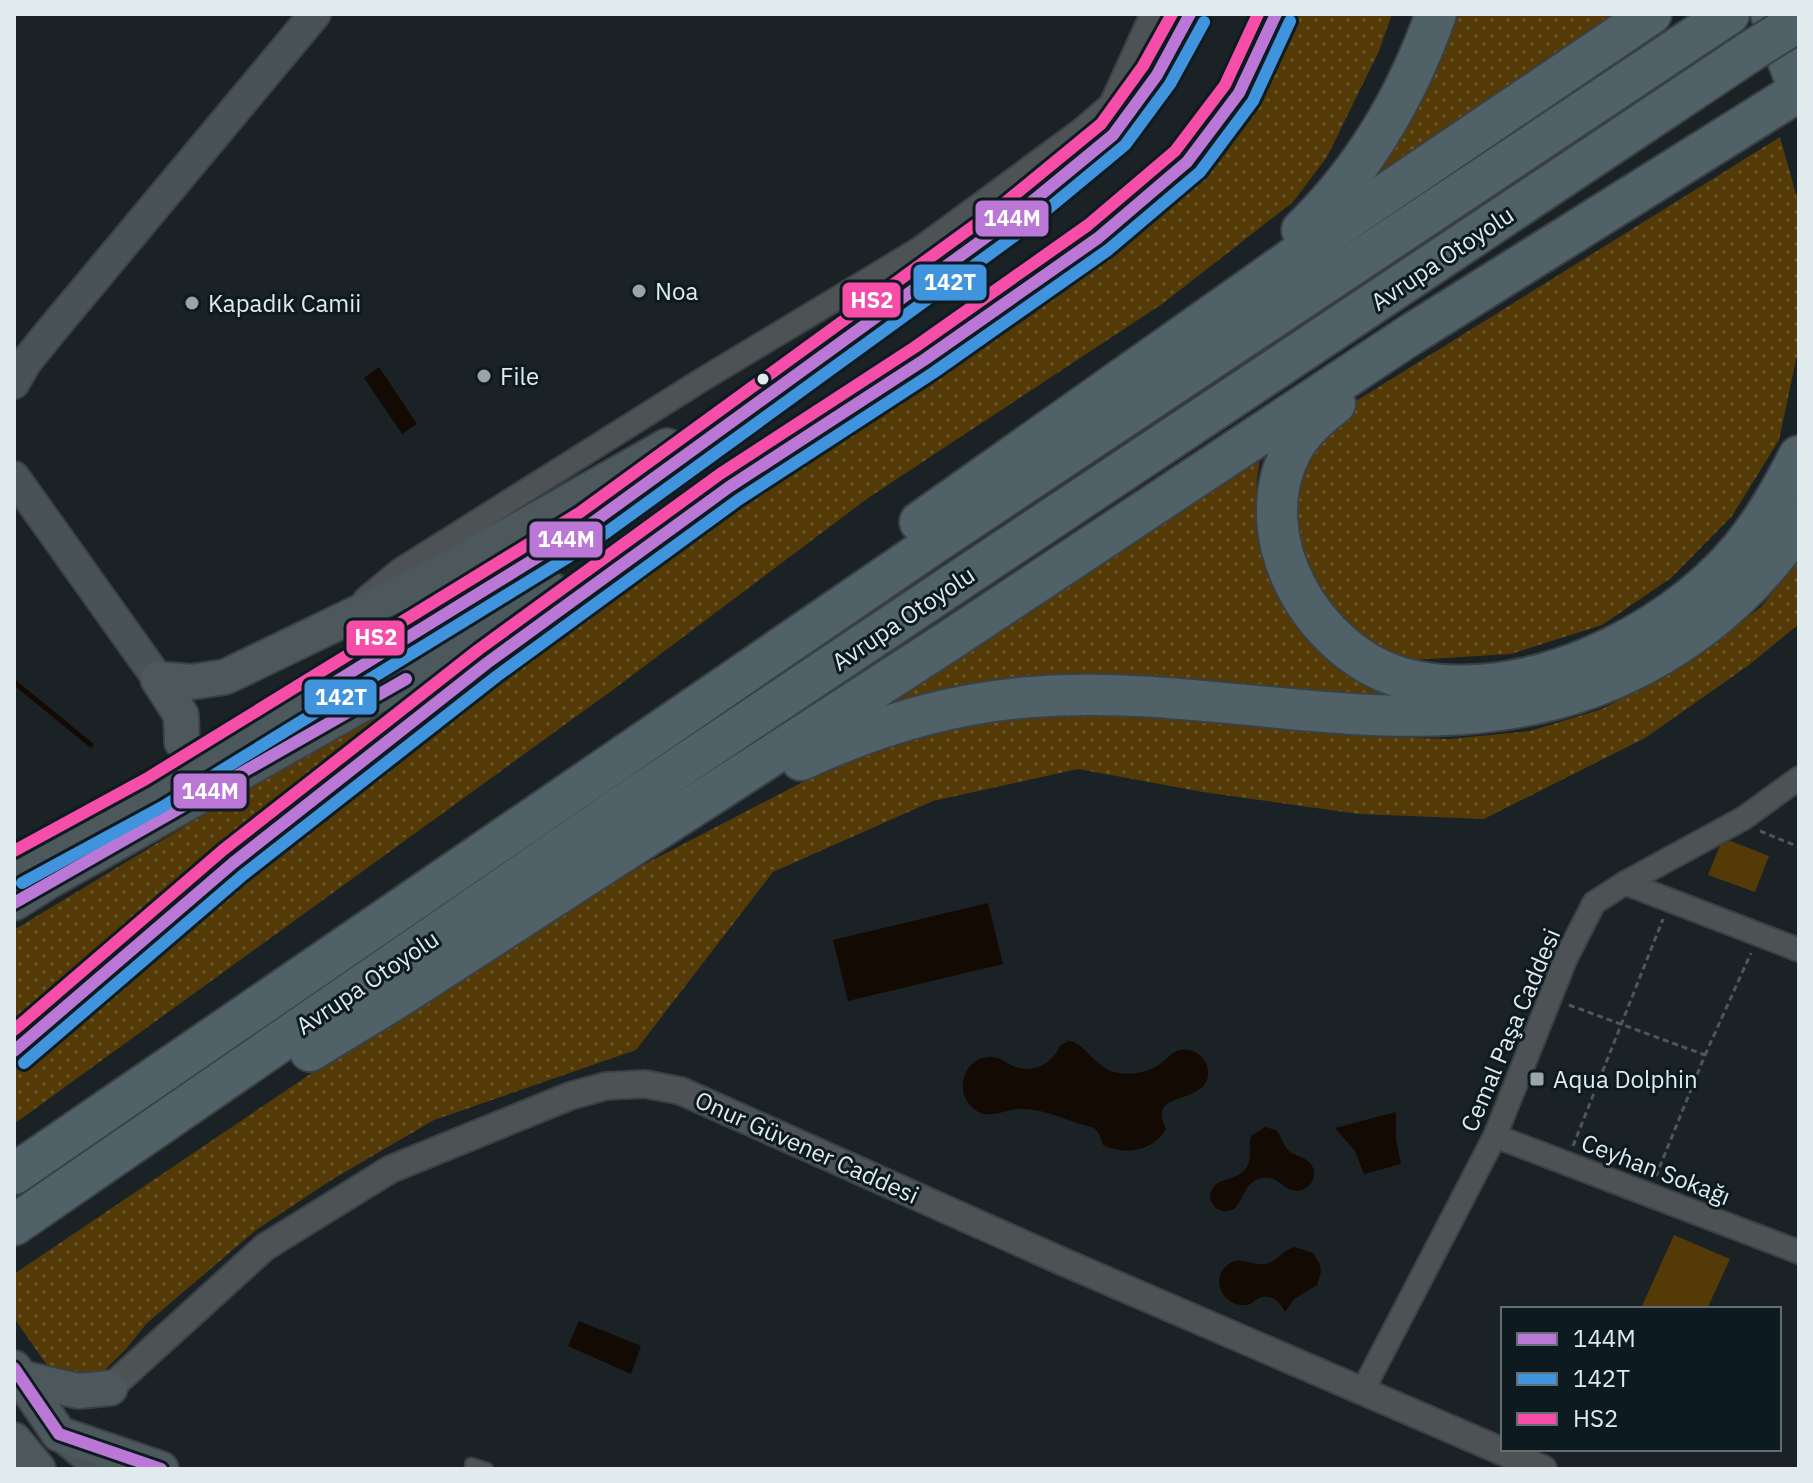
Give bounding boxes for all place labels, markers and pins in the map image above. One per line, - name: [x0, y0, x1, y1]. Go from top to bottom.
- place label: Noa: [655, 275, 698, 307]
- marker: Noa: [630, 282, 648, 300]
- place label: Kapadık Camii: [208, 287, 361, 319]
- marker: Kapadık Camii: [183, 294, 201, 312]
- place label: File: [500, 360, 539, 392]
- marker: File: [475, 367, 493, 385]
- unlabelled marker: [755, 371, 771, 387]
- place label: Aqua Dolphin: [1553, 1063, 1698, 1095]
- marker: Aqua Dolphin: [1528, 1070, 1546, 1088]

